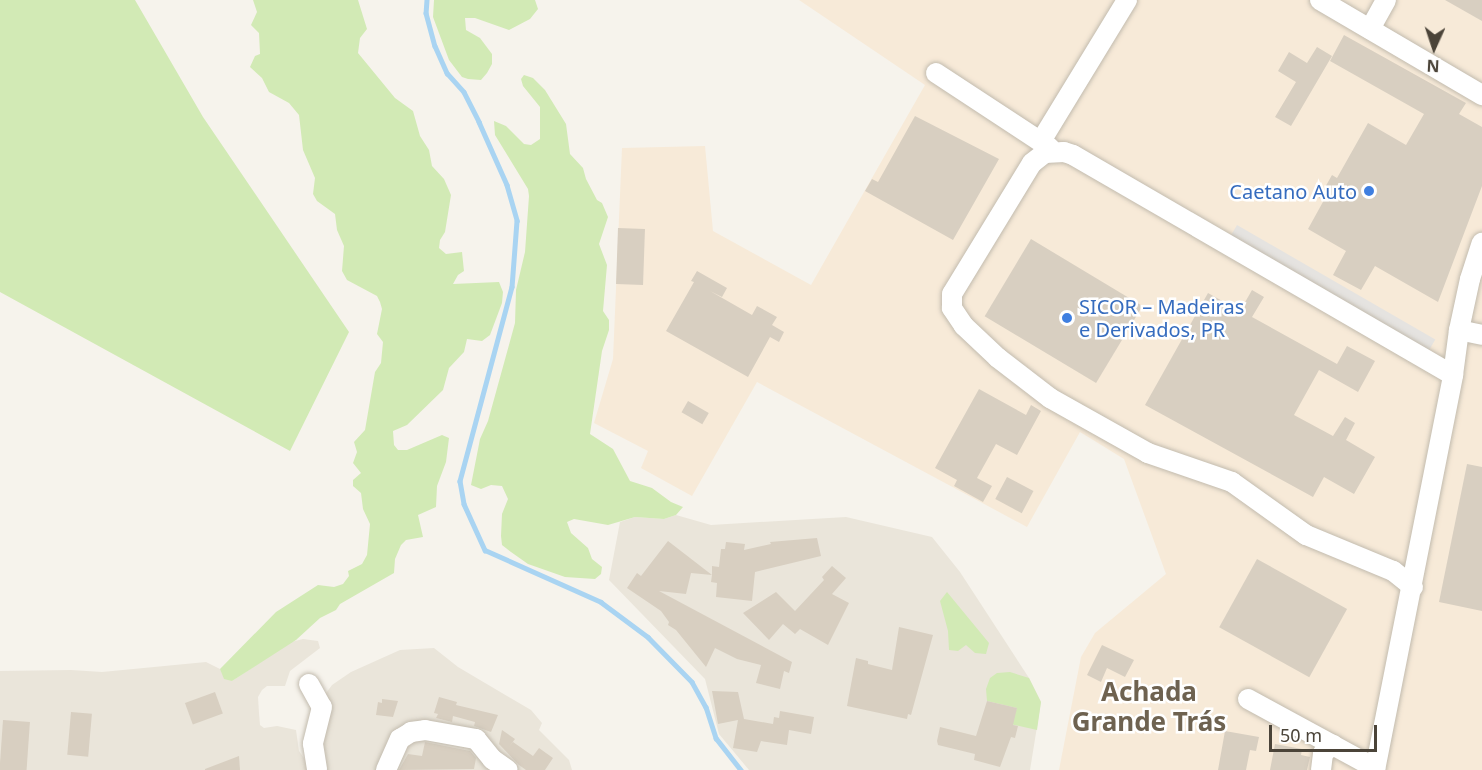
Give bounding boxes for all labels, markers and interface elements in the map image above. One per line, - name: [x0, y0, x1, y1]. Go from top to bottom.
- north arrow: [1404, 18, 1464, 78]
- text: N: [1426, 55, 1440, 77]
- place label: Caetano Auto: [1229, 179, 1357, 203]
- marker: Caetano Auto: [1362, 184, 1376, 198]
- place label: SICOR – Madeiras e Derivados, PR: [1079, 294, 1244, 341]
- marker: SICOR – Madeiras e Derivados, PR: [1060, 311, 1074, 325]
- district label: Achada Grande Trás: [1072, 676, 1226, 738]
- scale bar: [1272, 713, 1380, 751]
- text: 50 m: [1280, 723, 1322, 747]

